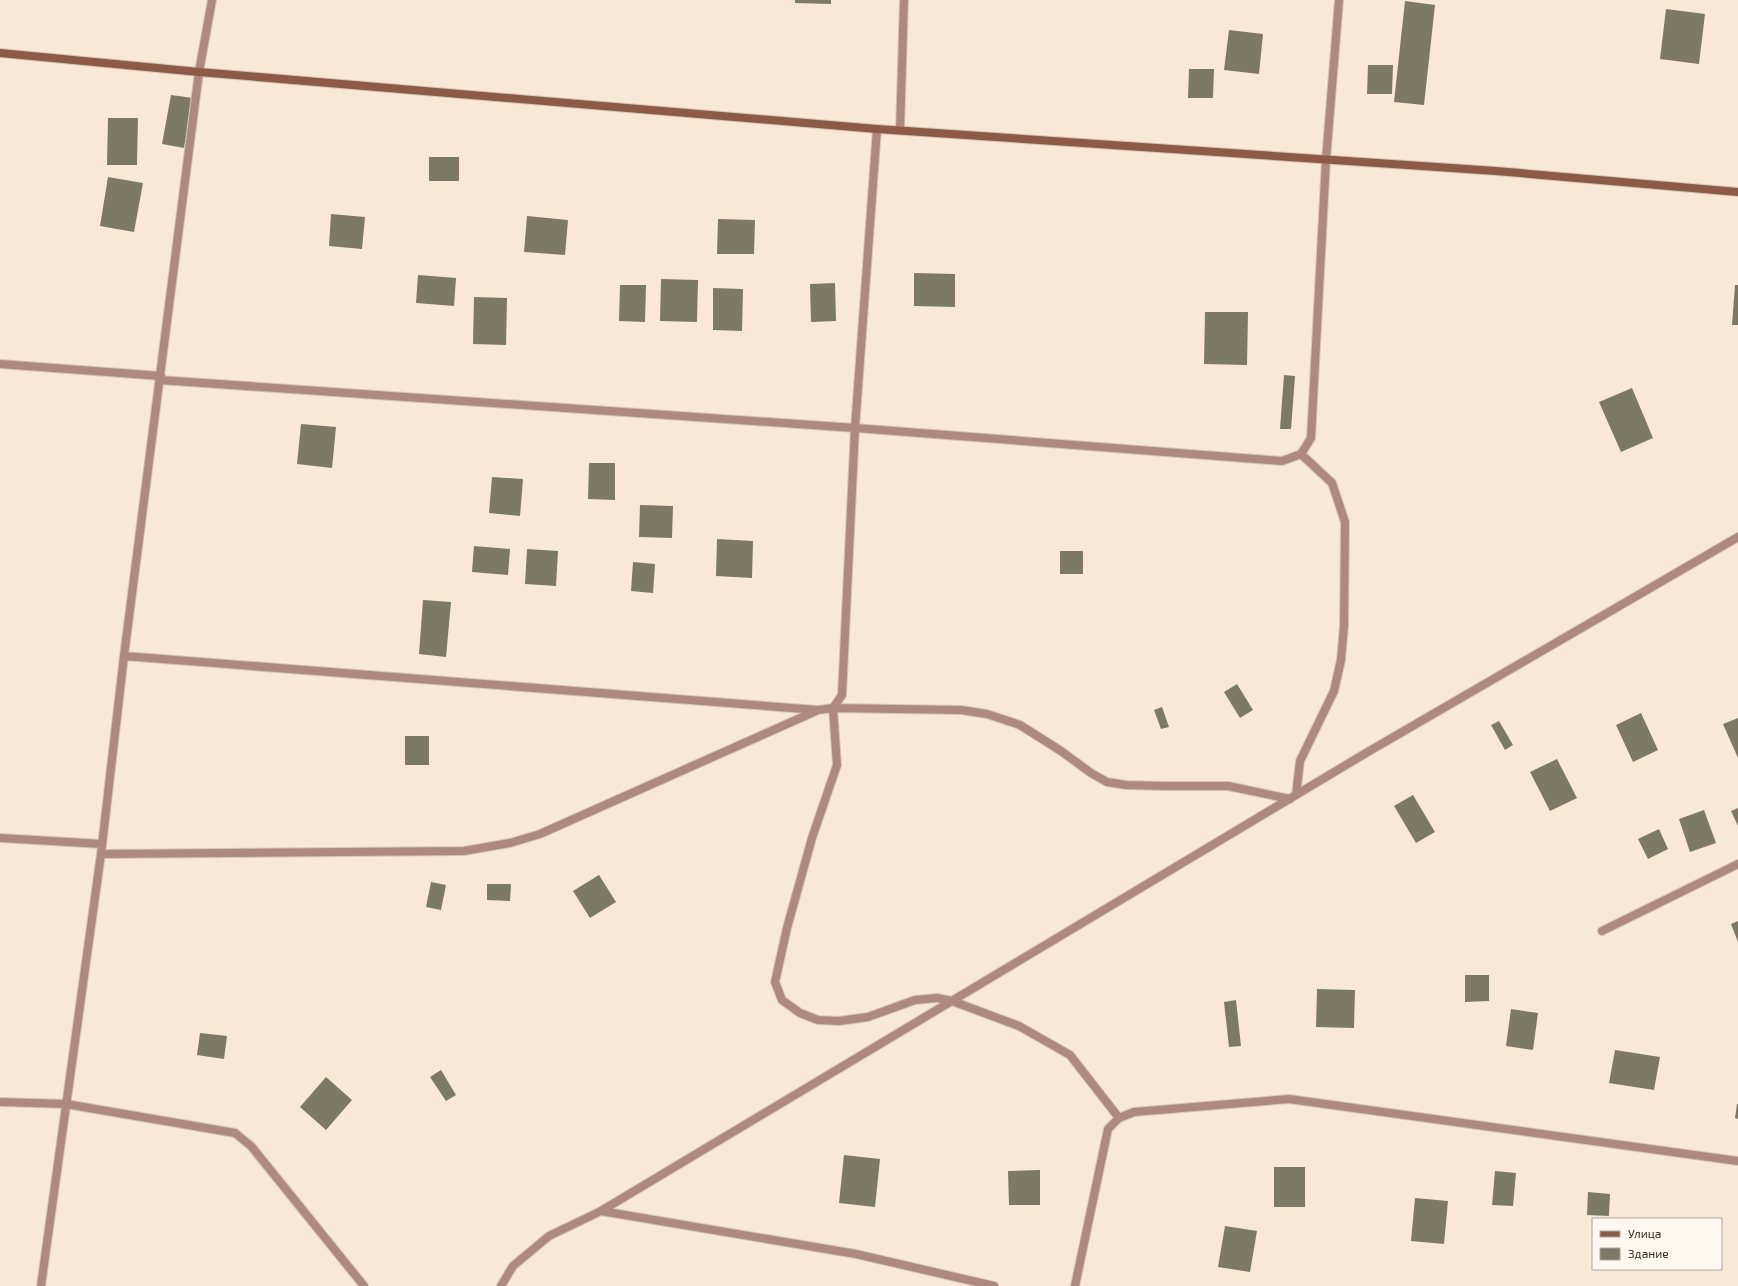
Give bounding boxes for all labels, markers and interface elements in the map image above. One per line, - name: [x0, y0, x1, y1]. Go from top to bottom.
- legend: [1592, 1218, 1722, 1270]
- text: Улица: [1628, 1226, 1661, 1240]
- text: Здание: [1628, 1246, 1669, 1260]

